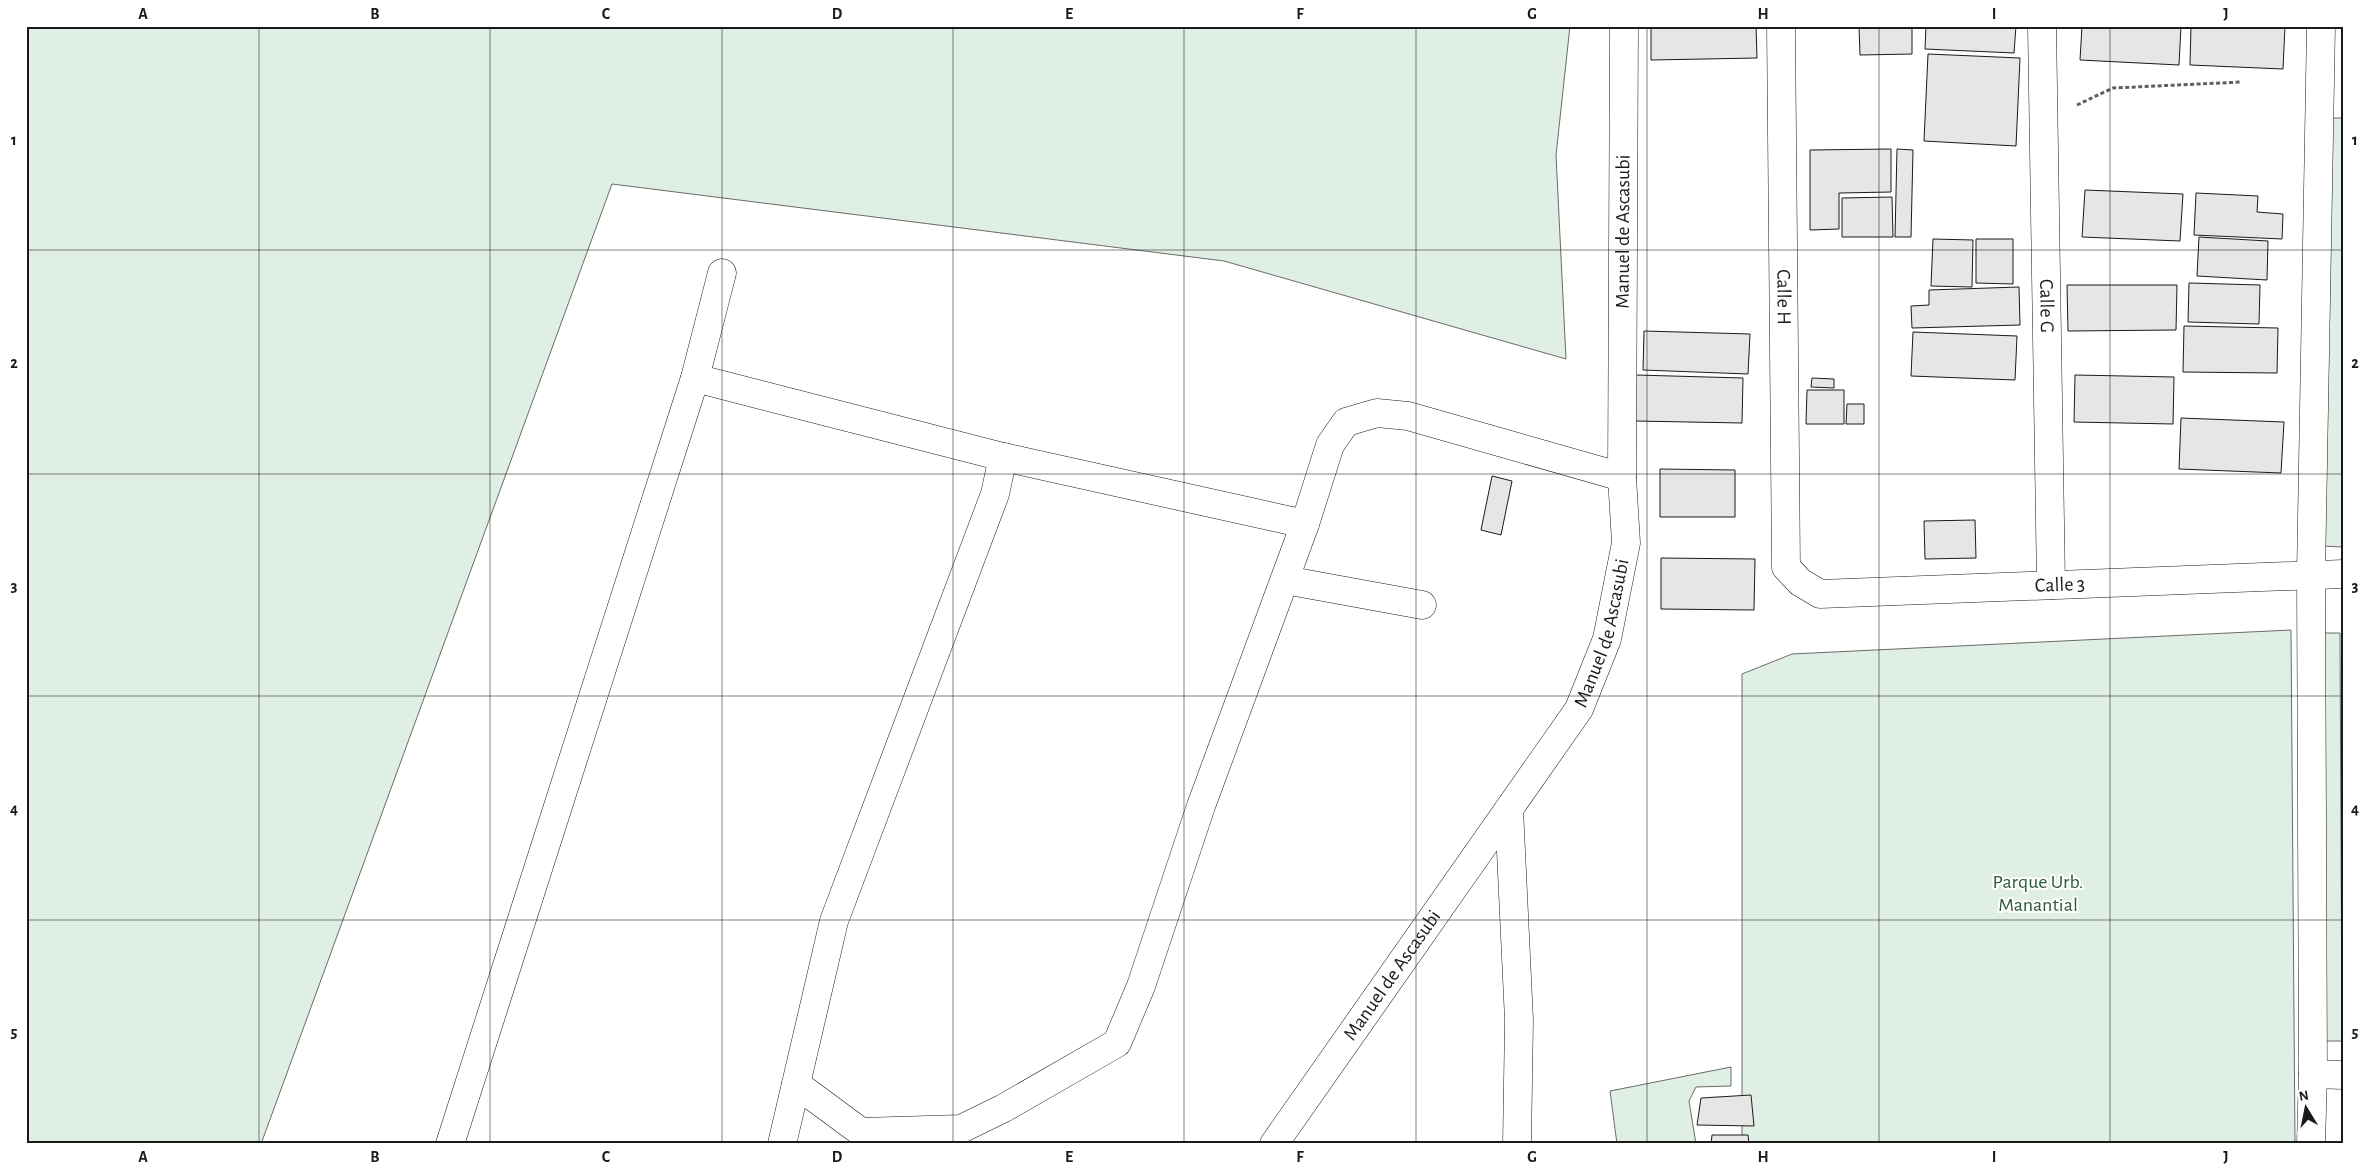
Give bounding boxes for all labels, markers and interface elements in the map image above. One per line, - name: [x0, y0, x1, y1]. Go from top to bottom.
- text: A: [138, 6, 148, 22]
- text: B: [370, 6, 380, 22]
- text: C: [602, 6, 611, 22]
- text: D: [832, 6, 843, 22]
- text: E: [1065, 6, 1073, 22]
- text: F: [1296, 6, 1304, 22]
- text: G: [1527, 6, 1537, 22]
- text: H: [1757, 6, 1769, 22]
- text: I: [1992, 6, 1996, 22]
- text: J: [2223, 6, 2229, 22]
- text: 1: [11, 132, 17, 148]
- text: 1: [2352, 132, 2358, 148]
- street label: Manuel de Ascasubi: [1613, 155, 1633, 309]
- street label: Calle H: [1773, 269, 1794, 325]
- street label: Calle G: [2036, 279, 2057, 333]
- text: 2: [10, 355, 18, 371]
- text: 2: [2351, 355, 2359, 371]
- street label: Manuel de Ascasubi: [1571, 557, 1633, 710]
- street label: Calle 3: [2034, 574, 2086, 596]
- text: 3: [11, 578, 18, 594]
- text: 3: [2352, 578, 2359, 594]
- text: 4: [10, 801, 18, 817]
- text: 4: [2351, 801, 2359, 817]
- park label: Parque Urb. Manantial: [1993, 872, 2083, 915]
- street label: Manuel de Ascasubi: [1340, 907, 1445, 1044]
- text: 5: [11, 1024, 18, 1040]
- text: 5: [2352, 1024, 2359, 1040]
- north arrow: [2282, 1082, 2332, 1132]
- text: N: [2298, 1088, 2310, 1104]
- text: A: [138, 1149, 148, 1165]
- text: B: [370, 1149, 380, 1165]
- text: C: [602, 1149, 611, 1165]
- text: D: [832, 1149, 843, 1165]
- text: E: [1065, 1149, 1073, 1165]
- text: F: [1296, 1149, 1304, 1165]
- text: G: [1527, 1149, 1537, 1165]
- text: H: [1757, 1149, 1769, 1165]
- text: I: [1992, 1149, 1996, 1165]
- text: J: [2223, 1149, 2229, 1165]

